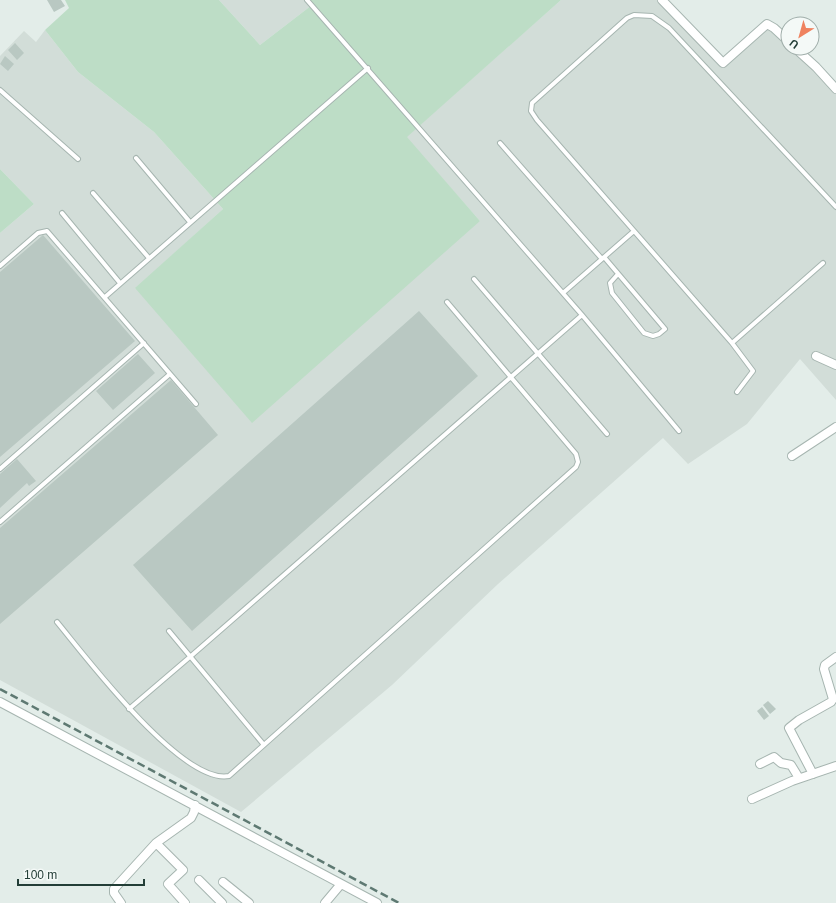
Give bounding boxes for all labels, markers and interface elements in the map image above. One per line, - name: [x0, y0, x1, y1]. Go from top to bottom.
- north arrow: [780, 16, 820, 56]
- text: U: [787, 37, 801, 51]
- scale bar: [18, 861, 144, 887]
- text: 100 m: [24, 868, 57, 882]

